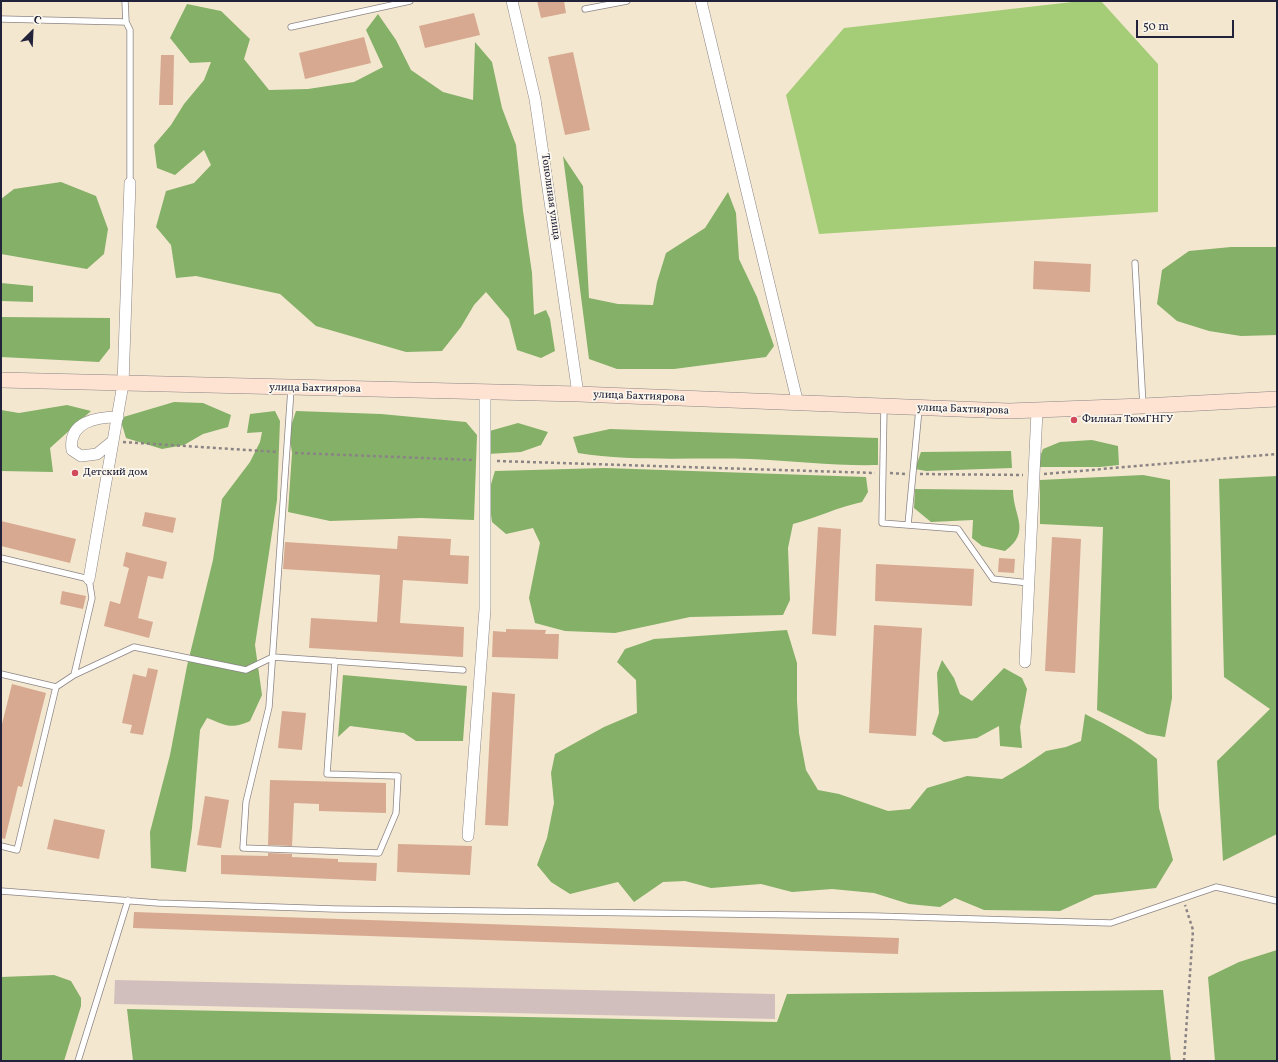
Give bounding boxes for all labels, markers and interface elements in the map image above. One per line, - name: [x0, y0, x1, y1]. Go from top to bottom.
- north arrow: [12, 12, 52, 52]
- text: С: [31, 12, 43, 29]
- scale bar: [1138, 12, 1236, 38]
- text: 50 m: [1143, 19, 1169, 35]
- street label: Тополиная улица: [537, 153, 563, 241]
- street label: улица Бахтиярова: [269, 382, 361, 396]
- street label: улица Бахтиярова: [593, 389, 685, 405]
- street label: улица Бахтиярова: [917, 402, 1009, 418]
- place label: Филиал ТюмГНГУ: [1082, 413, 1173, 427]
- marker: Филиал ТюмГНГУ: [1069, 415, 1079, 425]
- place label: Детский дом: [83, 466, 147, 480]
- marker: Детский дом: [70, 468, 80, 478]

